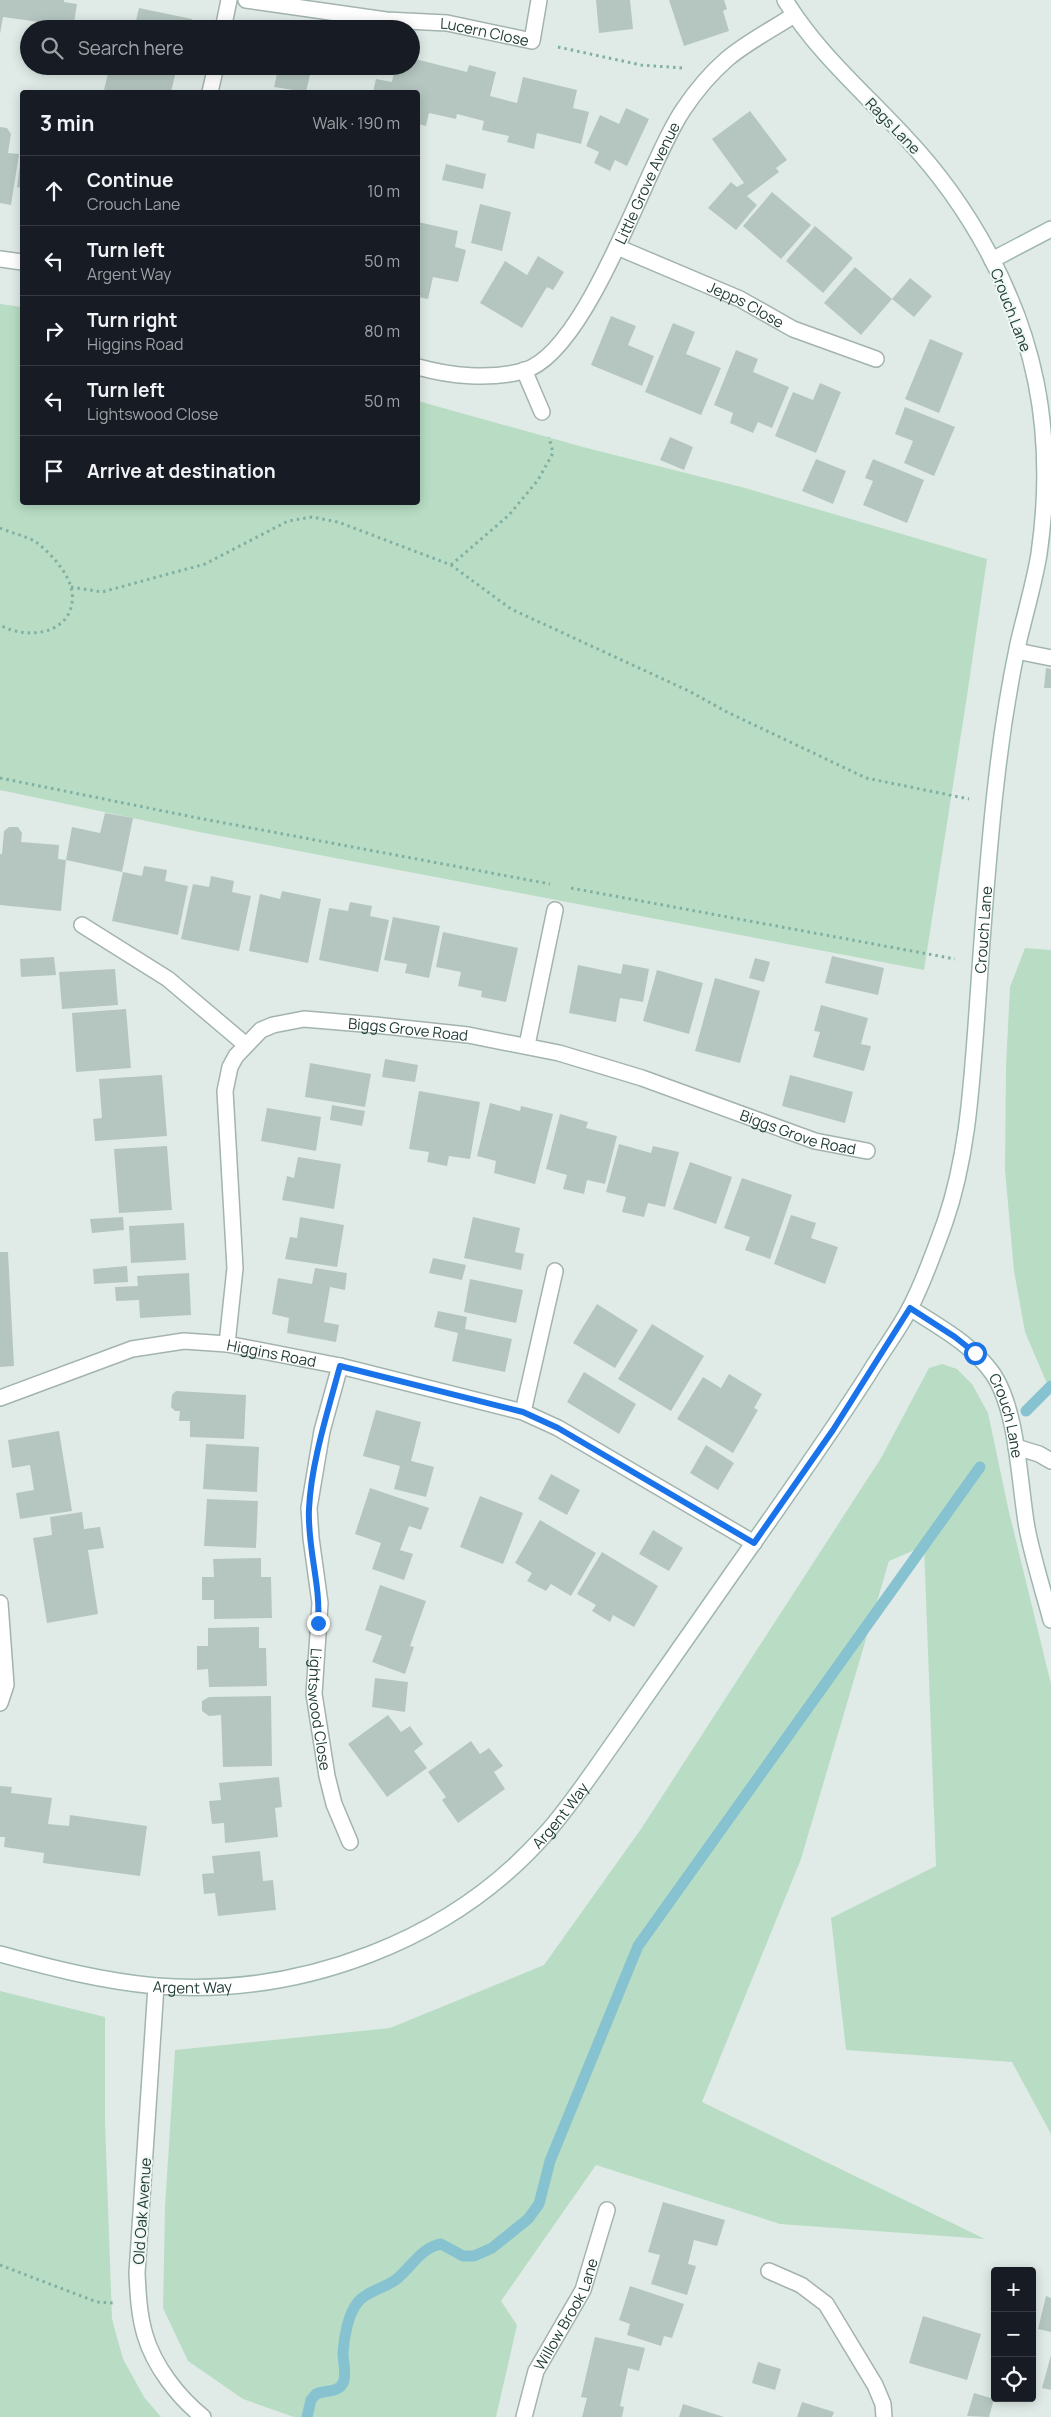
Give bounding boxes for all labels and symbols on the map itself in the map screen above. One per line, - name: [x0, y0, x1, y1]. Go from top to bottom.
- street label: Lucern Close: [440, 12, 531, 51]
- street label: Rags Lane: [861, 93, 925, 159]
- street label: Little Grove Avenue: [609, 118, 685, 247]
- street label: Crouch Lane: [985, 265, 1037, 355]
- street label: Jepps Close: [704, 276, 788, 333]
- street label: Crouch Lane: [969, 885, 997, 974]
- street label: Biggs Grove Road: [347, 1012, 469, 1045]
- street label: Biggs Grove Road: [737, 1104, 858, 1159]
- street label: Higgins Road: [225, 1334, 318, 1372]
- route start: [964, 1342, 987, 1365]
- street label: Crouch Lane: [984, 1369, 1028, 1460]
- route end: [307, 1612, 330, 1635]
- street label: Lightswood Close: [303, 1647, 336, 1772]
- street label: Argent Way: [527, 1778, 593, 1853]
- street label: Argent Way: [152, 1975, 233, 1998]
- street label: Old Oak Avenue: [128, 2157, 156, 2265]
- street label: Willow Brook Lane: [528, 2255, 603, 2374]

